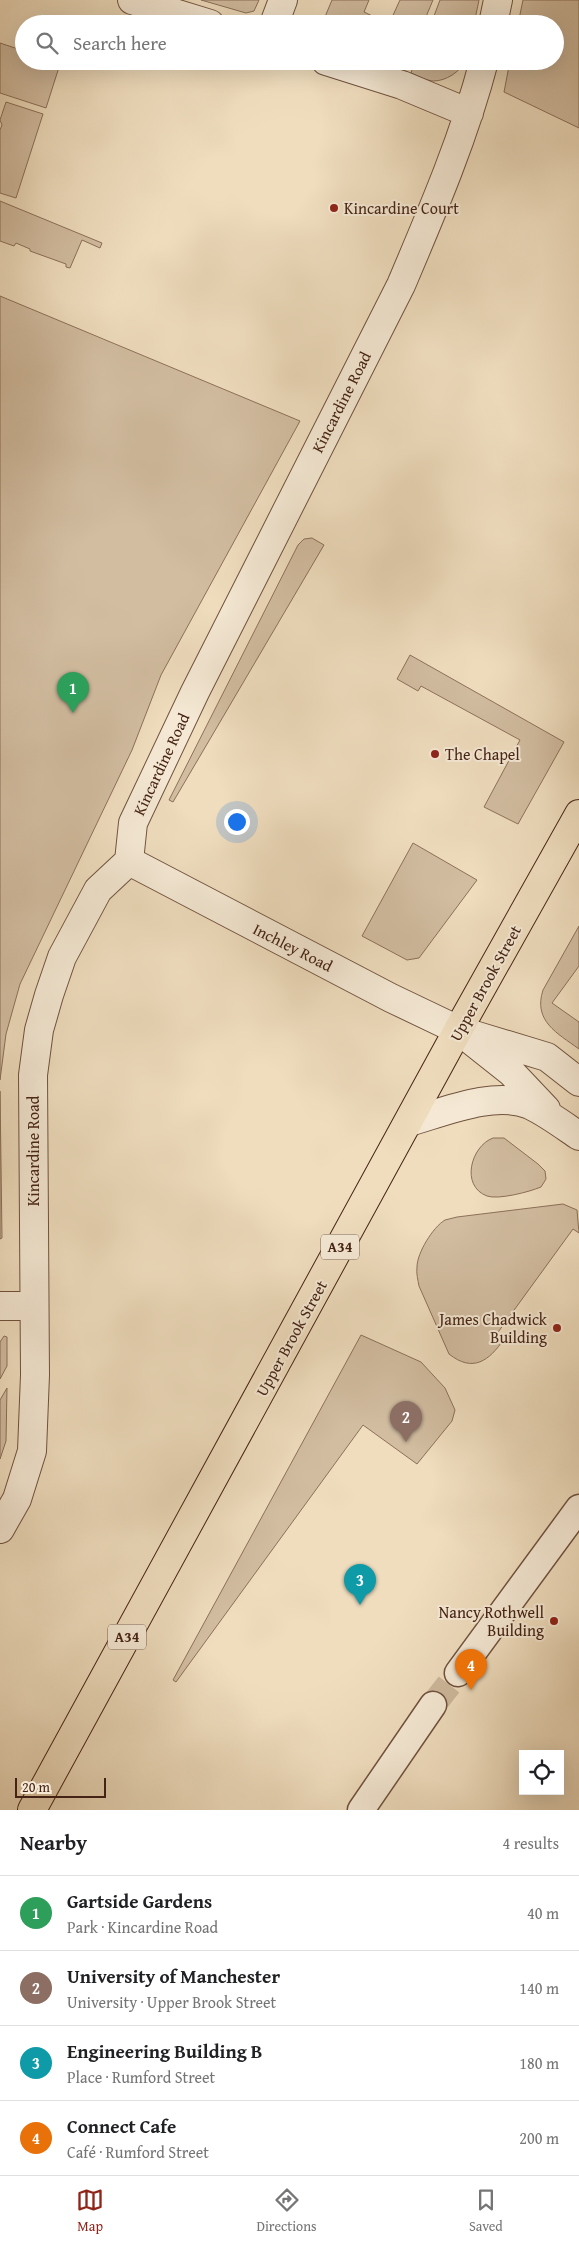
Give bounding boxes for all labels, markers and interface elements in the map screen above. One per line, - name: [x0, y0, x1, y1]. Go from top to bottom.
- search box: [15, 15, 564, 70]
- icon: search: [33, 29, 61, 57]
- text: Search here: [73, 29, 167, 57]
- place label: Kincardine Court: [344, 196, 459, 220]
- marker: Kincardine Court: [328, 202, 340, 214]
- street label: Kincardine Road: [305, 347, 377, 457]
- pin: 1: [57, 672, 89, 713]
- street label: Kincardine Road: [127, 708, 195, 819]
- place label: The Chapel: [445, 742, 520, 766]
- marker: The Chapel: [429, 748, 441, 760]
- your location: [224, 809, 250, 835]
- street label: Inchley Road: [249, 917, 337, 978]
- street label: Upper Brook Street: [443, 920, 527, 1045]
- street label: Kincardine Road: [21, 1095, 45, 1206]
- road number: A34: [321, 1234, 359, 1260]
- street label: Upper Brook Street: [249, 1275, 333, 1400]
- place label: James Chadwick Building: [437, 1307, 548, 1349]
- marker: James Chadwick Building: [551, 1322, 563, 1334]
- pin: 2: [390, 1401, 422, 1442]
- pin: 3: [344, 1564, 376, 1605]
- place label: Nancy Rothwell Building: [439, 1600, 545, 1642]
- marker: Nancy Rothwell Building: [548, 1615, 560, 1627]
- road number: A34: [108, 1624, 146, 1650]
- pin: 4: [455, 1649, 487, 1690]
- map controls: [519, 1750, 564, 1795]
- button: locate: [519, 1750, 564, 1795]
- scale bar: [15, 1775, 106, 1798]
- text: 20 m: [22, 1777, 50, 1797]
- text: Nearby: [20, 1827, 87, 1858]
- text: 4 results: [502, 1831, 559, 1855]
- text: Gartside Gardens: [67, 1887, 212, 1915]
- text: 1: [32, 1901, 40, 1925]
- text: 40 m: [527, 1901, 559, 1925]
- text: Park · Kincardine Road: [67, 1915, 218, 1939]
- text: University of Manchester: [67, 1962, 280, 1990]
- text: 2: [32, 1976, 40, 2000]
- text: 140 m: [519, 1976, 559, 2000]
- text: University · Upper Brook Street: [67, 1990, 276, 2014]
- text: Engineering Building B: [67, 2037, 263, 2065]
- text: 3: [32, 2051, 40, 2075]
- text: 180 m: [519, 2051, 559, 2075]
- text: Place · Rumford Street: [67, 2065, 215, 2089]
- text: Connect Cafe: [67, 2112, 176, 2140]
- text: 4: [32, 2126, 40, 2150]
- text: 200 m: [519, 2126, 559, 2150]
- text: Café · Rumford Street: [67, 2140, 209, 2164]
- tab: Map: [76, 2186, 104, 2236]
- tab: Directions: [256, 2186, 317, 2236]
- tab: Saved: [469, 2186, 503, 2236]

